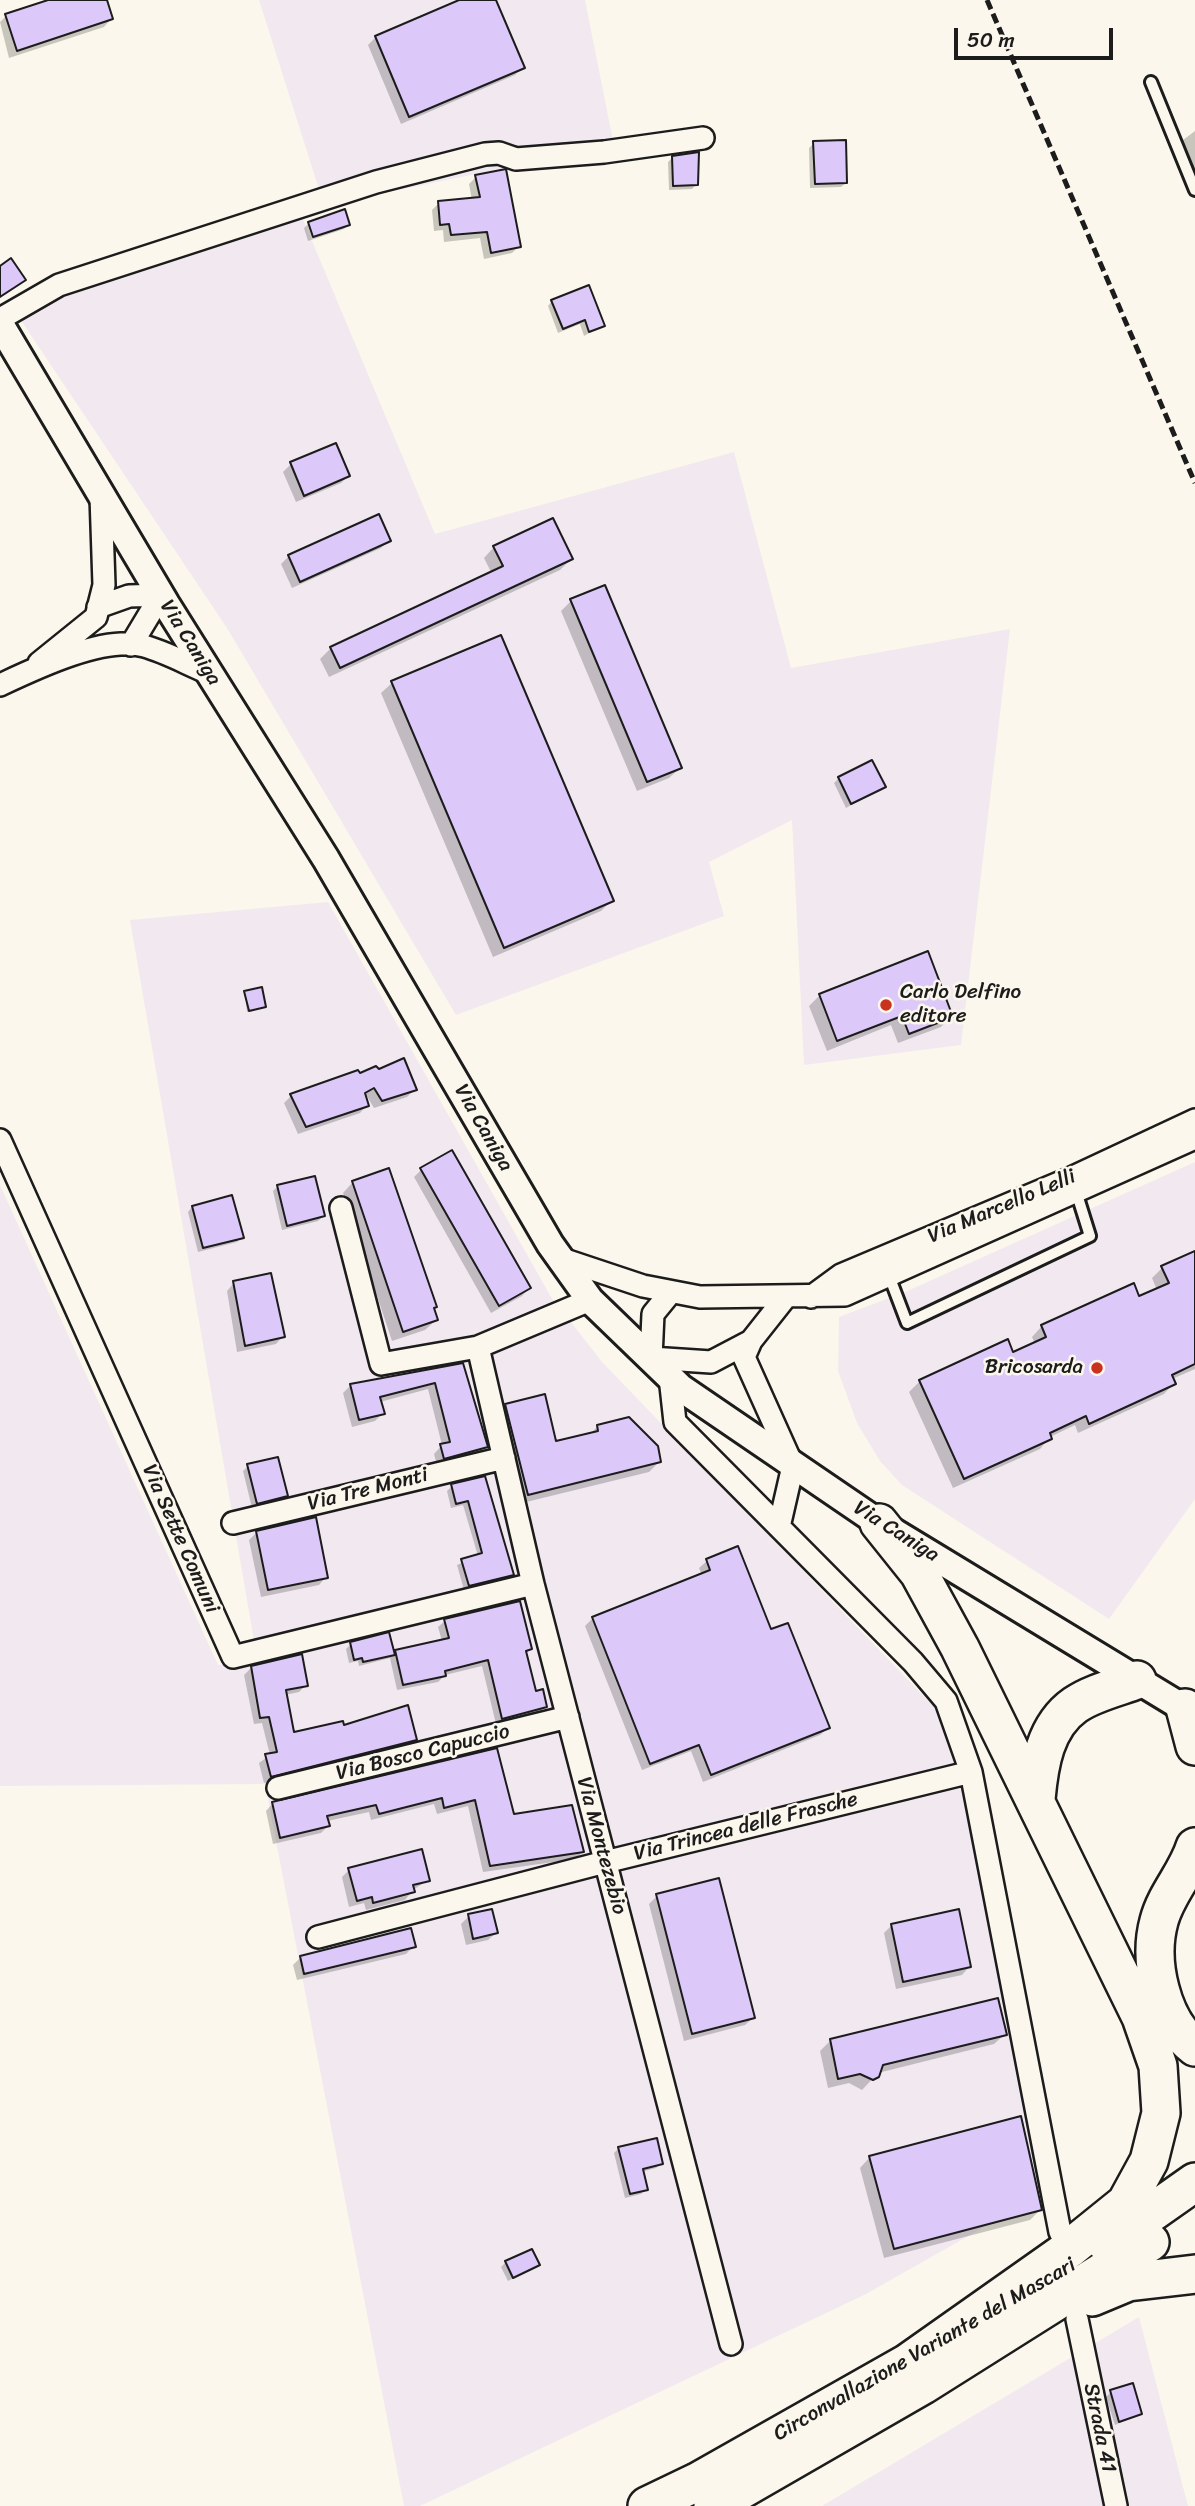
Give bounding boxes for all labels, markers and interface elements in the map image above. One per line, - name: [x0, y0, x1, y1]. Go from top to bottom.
- scale bar: [957, 14, 1116, 58]
- text: 50 m: [967, 21, 1015, 59]
- street label: Via Caniga: [154, 596, 226, 690]
- place label: Carlo Delfino editore: [900, 980, 1021, 1030]
- marker: Carlo Delfino editore: [878, 997, 894, 1013]
- street label: Via Caniga: [448, 1080, 518, 1176]
- street label: Via Marcello Lelli: [924, 1165, 1080, 1249]
- place label: Bricosarda: [985, 1355, 1083, 1381]
- marker: Bricosarda: [1089, 1360, 1105, 1376]
- street label: Via Sette Comuni: [136, 1461, 224, 1617]
- street label: Via Tre Monti: [305, 1463, 431, 1517]
- street label: Via Caniga: [849, 1496, 943, 1568]
- street label: Via Bosco Capuccio: [334, 1719, 512, 1787]
- street label: Via Montezebio: [571, 1774, 631, 1918]
- street label: Via Trincea delle Frasche: [632, 1787, 860, 1867]
- street label: Circonvallazione Variante del Mascari: [769, 2253, 1081, 2447]
- street label: Strada 41: [1077, 2381, 1121, 2475]

